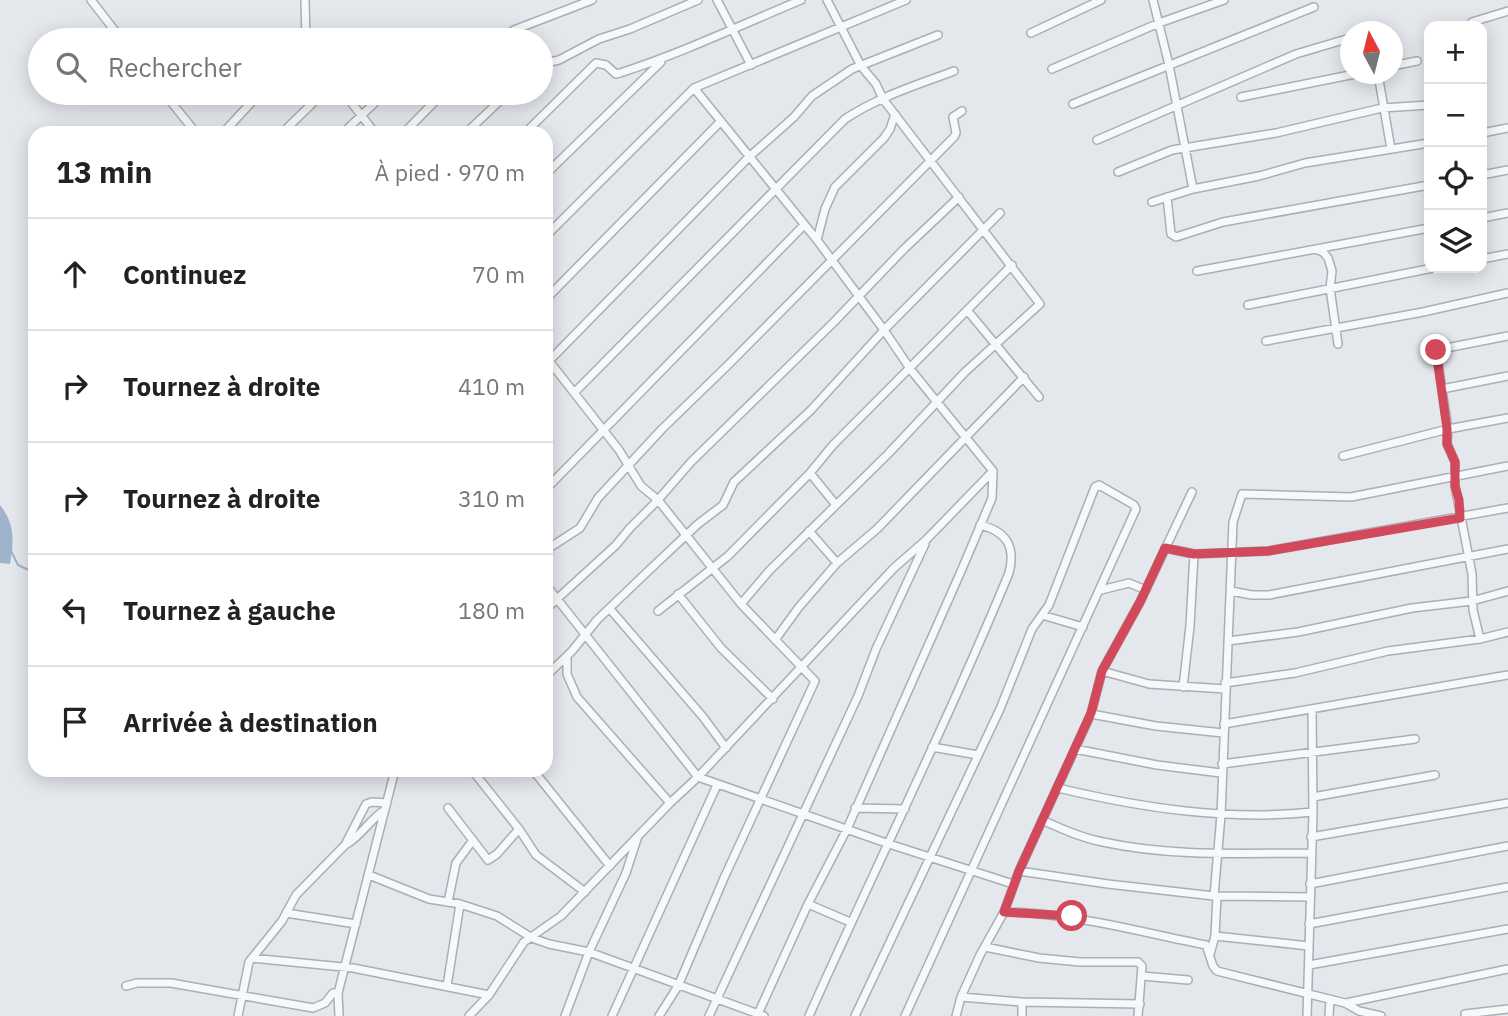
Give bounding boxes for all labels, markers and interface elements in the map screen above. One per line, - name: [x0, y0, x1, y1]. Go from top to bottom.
- north arrow: [1340, 21, 1403, 84]
- map controls: [1424, 21, 1487, 273]
- button: +: [1424, 21, 1487, 84]
- search box: [28, 28, 553, 105]
- icon: search: [52, 48, 90, 86]
- text: Rechercher: [108, 50, 242, 84]
- button: −: [1424, 84, 1487, 147]
- button: locate: [1424, 147, 1487, 210]
- text: 13 min: [56, 152, 152, 191]
- text: À pied · 970 m: [375, 157, 525, 187]
- button: layers: [1424, 210, 1487, 273]
- icon: ahead: [56, 255, 94, 293]
- text: Continuez: [123, 257, 246, 291]
- text: 70 m: [472, 259, 525, 289]
- route end: [1420, 334, 1451, 365]
- icon: right: [56, 367, 94, 405]
- text: Tournez à droite: [123, 369, 320, 403]
- text: 410 m: [458, 371, 525, 401]
- icon: right: [56, 479, 94, 517]
- text: Tournez à droite: [123, 481, 320, 515]
- text: 310 m: [458, 483, 525, 513]
- icon: left: [56, 591, 94, 629]
- text: Tournez à gauche: [123, 593, 336, 627]
- text: 180 m: [458, 595, 525, 625]
- icon: arrive: [56, 703, 94, 741]
- text: Arrivée à destination: [123, 705, 378, 739]
- route start: [1056, 900, 1087, 931]

